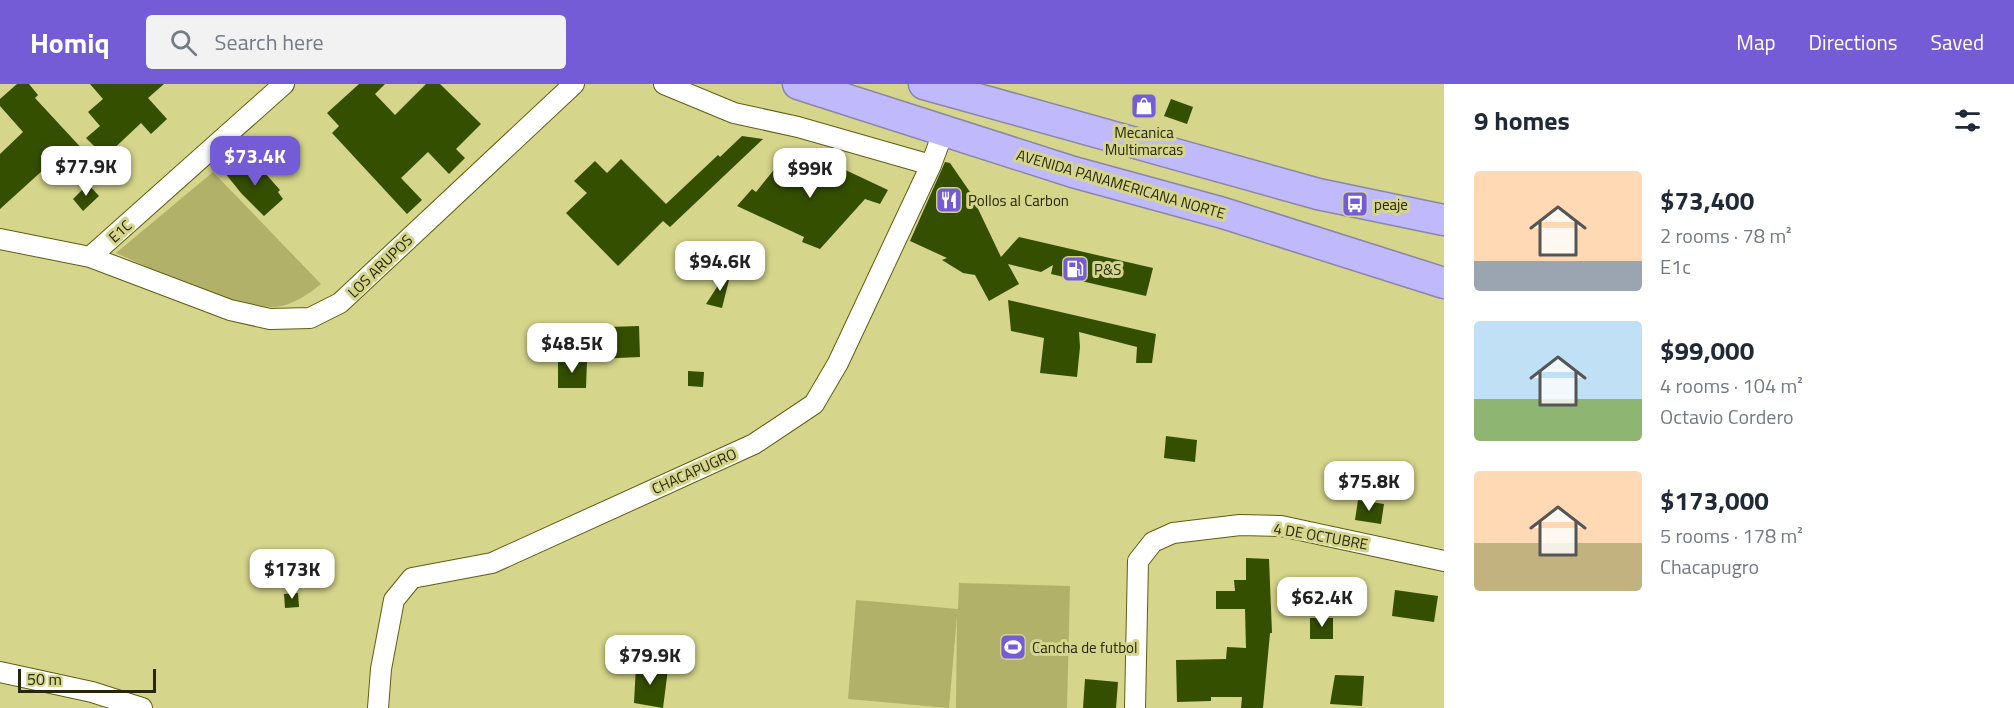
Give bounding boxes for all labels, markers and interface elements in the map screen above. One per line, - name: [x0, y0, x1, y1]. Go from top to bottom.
- search box: [146, 15, 566, 69]
- text: Homiq: [30, 21, 110, 64]
- text: Search here: [215, 25, 324, 59]
- icon: search: [167, 26, 200, 59]
- text: Map: [1736, 26, 1776, 58]
- text: Directions: [1809, 26, 1898, 58]
- text: Saved: [1931, 26, 1984, 58]
- shop icon: Mecanica Multimarcas: [1129, 91, 1159, 121]
- text: 9 homes: [1474, 101, 1570, 140]
- icon: filters: [1951, 104, 1984, 137]
- place label: Mecanica Multimarcas: [1105, 121, 1183, 161]
- pin: $73.4K: [206, 136, 304, 187]
- text: $73.4K: [224, 140, 286, 171]
- street label: AVENIDA PANAMERICANA NORTE: [1014, 143, 1228, 225]
- pin: $77.9K: [37, 146, 135, 197]
- pin: $99K: [774, 148, 846, 199]
- text: $77.9K: [55, 150, 117, 181]
- text: $99K: [787, 152, 833, 183]
- text: $73,400: [1660, 181, 1754, 220]
- restaurant icon: Pollos al Carbon: [934, 185, 964, 215]
- place label: Pollos al Carbon: [968, 189, 1069, 212]
- bus stop icon: peaje: [1340, 189, 1370, 219]
- place label: peaje: [1374, 193, 1408, 216]
- icon: home: [1522, 195, 1594, 267]
- street label: E1C: [103, 214, 137, 248]
- text: 2 rooms · 78 m²: [1660, 220, 1792, 251]
- street label: LOS ARUPOS: [342, 229, 418, 303]
- pin: $94.6K: [671, 241, 769, 292]
- text: $94.6K: [689, 245, 751, 276]
- text: E1c: [1660, 251, 1691, 282]
- fuel station icon: P&S: [1060, 254, 1090, 284]
- place label: P&S: [1094, 258, 1121, 281]
- pin: $48.5K: [523, 323, 621, 374]
- text: $48.5K: [541, 327, 603, 358]
- text: $99,000: [1660, 331, 1754, 370]
- icon: home: [1522, 345, 1594, 417]
- text: 4 rooms · 104 m²: [1660, 370, 1803, 401]
- text: Octavio Cordero: [1660, 401, 1794, 432]
- street label: CHACAPUGRO: [648, 442, 740, 500]
- pin: $75.8K: [1320, 461, 1418, 512]
- text: $75.8K: [1338, 465, 1400, 496]
- text: $173,000: [1660, 481, 1769, 520]
- icon: home: [1522, 495, 1594, 567]
- street label: 4 DE OCTUBRE: [1272, 516, 1370, 556]
- text: 5 rooms · 178 m²: [1660, 520, 1803, 551]
- pin: $173K: [250, 549, 334, 600]
- text: Chacapugro: [1660, 551, 1759, 582]
- text: $173K: [264, 553, 320, 584]
- pin: $62.4K: [1273, 577, 1371, 628]
- text: $62.4K: [1291, 581, 1353, 612]
- sports icon: Cancha de futbol: [998, 632, 1028, 662]
- pin: $79.9K: [601, 635, 699, 686]
- place label: Cancha de futbol: [1032, 636, 1137, 659]
- text: $79.9K: [619, 639, 681, 670]
- scale bar: [18, 666, 156, 694]
- text: 50 m: [27, 667, 62, 691]

